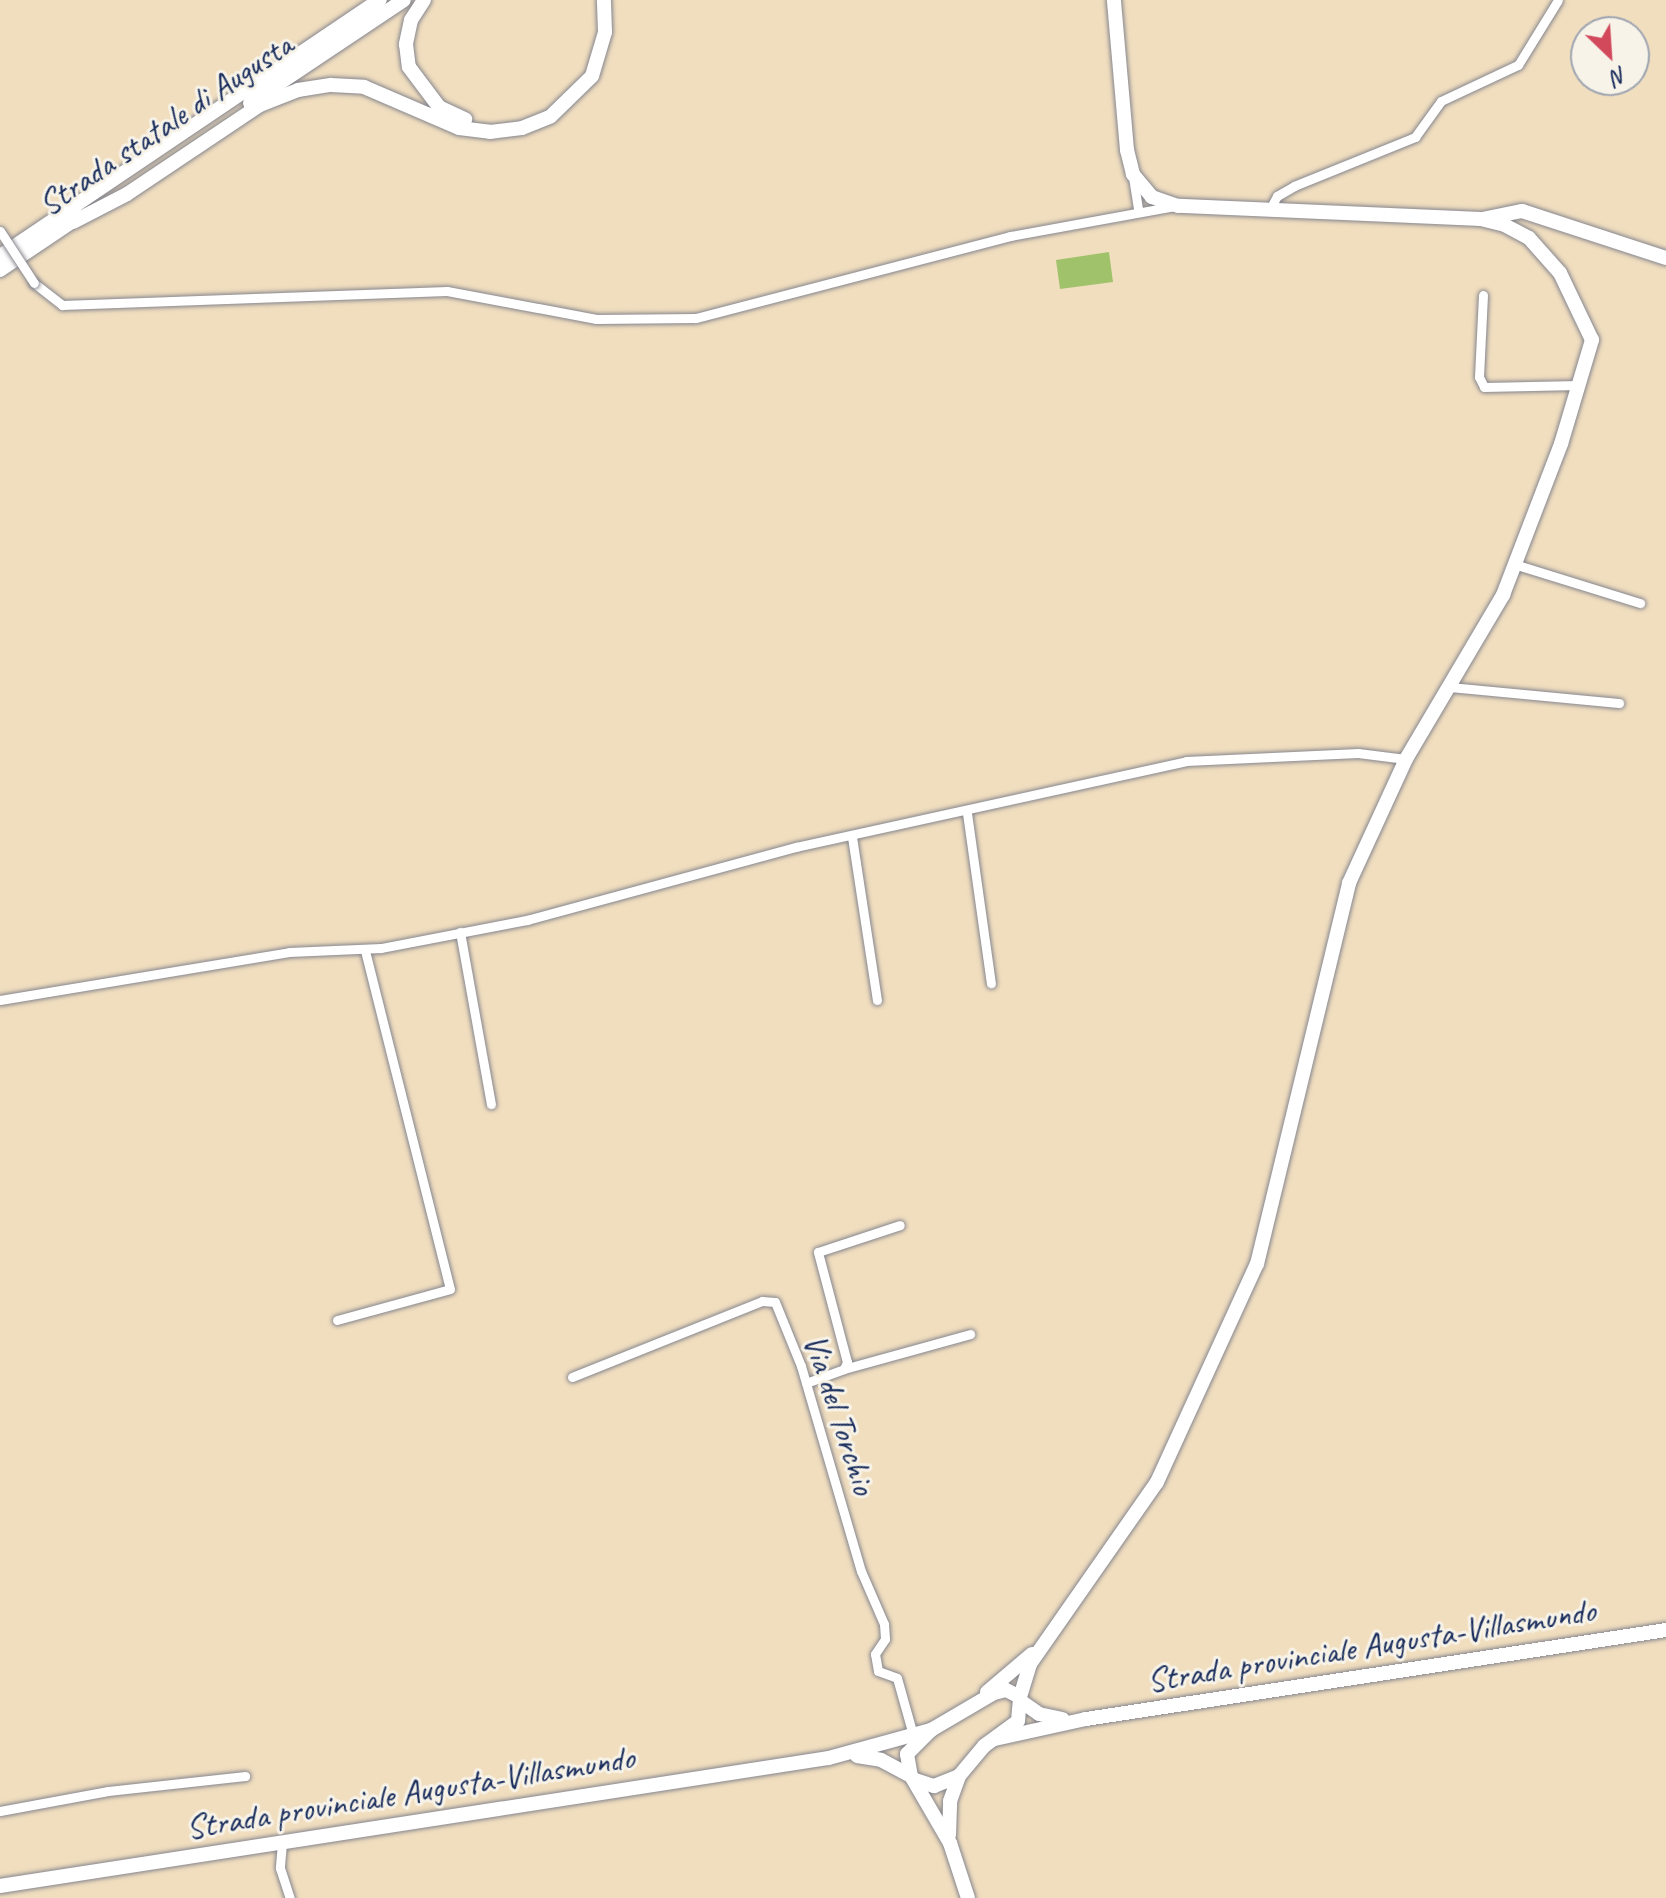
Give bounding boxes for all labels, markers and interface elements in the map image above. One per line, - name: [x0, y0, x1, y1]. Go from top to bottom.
- north arrow: [1570, 16, 1650, 96]
- street label: Strada statale di Augusta: [30, 24, 300, 224]
- text: N: [1607, 60, 1631, 92]
- street label: Via del Torchio: [795, 1329, 885, 1499]
- street label: Strada provinciale Augusta-Villasmundo: [1144, 1589, 1598, 1701]
- street label: Strada provinciale Augusta-Villasmundo: [183, 1736, 637, 1848]

